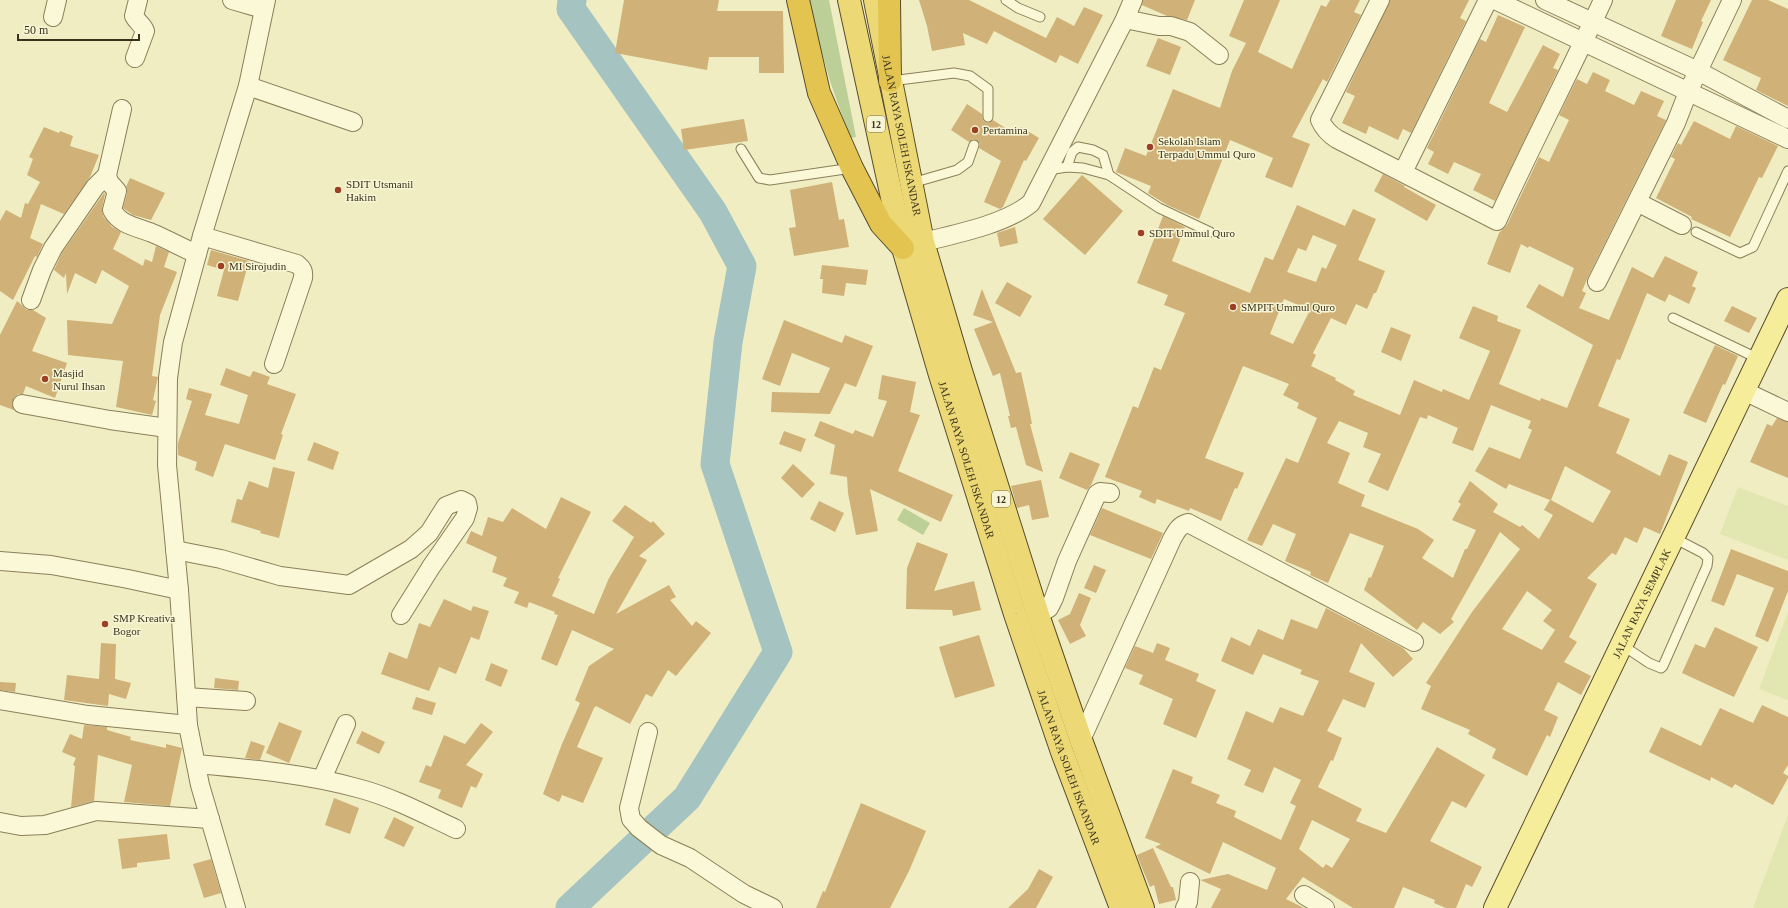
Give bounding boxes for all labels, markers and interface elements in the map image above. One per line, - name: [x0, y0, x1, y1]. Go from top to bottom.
- scale bar: [18, 16, 139, 42]
- text: 50 m: [24, 23, 49, 37]
- street label: JALAN RAYA SOLEH ISKANDAR: [880, 54, 924, 218]
- road number: 12: [867, 116, 885, 132]
- place label: Pertamina: [983, 124, 1028, 136]
- marker: Pertamina: [970, 125, 980, 135]
- place label: Sekolah Islam Terpadu Ummul Quro: [1158, 135, 1256, 160]
- marker: Sekolah Islam Terpadu Ummul Quro: [1145, 142, 1155, 152]
- place label: SDIT Utsmanil Hakim: [346, 178, 413, 203]
- marker: SDIT Utsmanil Hakim: [333, 185, 343, 195]
- place label: SDIT Ummul Quro: [1149, 227, 1235, 239]
- marker: SDIT Ummul Quro: [1136, 228, 1146, 238]
- place label: MI Sirojudin: [229, 260, 287, 272]
- marker: MI Sirojudin: [216, 261, 226, 271]
- place label: SMPIT Ummul Quro: [1241, 301, 1335, 313]
- marker: SMPIT Ummul Quro: [1228, 302, 1238, 312]
- place label: Masjid Nurul Ihsan: [53, 367, 106, 392]
- marker: Masjid Nurul Ihsan: [40, 374, 50, 384]
- street label: JALAN RAYA SOLEH ISKANDAR: [936, 380, 997, 540]
- road number: 12: [992, 491, 1010, 507]
- street label: JALAN RAYA SEMPLAK: [1610, 547, 1673, 660]
- place label: SMP Kreativa Bogor: [113, 612, 175, 637]
- marker: SMP Kreativa Bogor: [100, 619, 110, 629]
- street label: JALAN RAYA SOLEH ISKANDAR: [1035, 688, 1103, 847]

